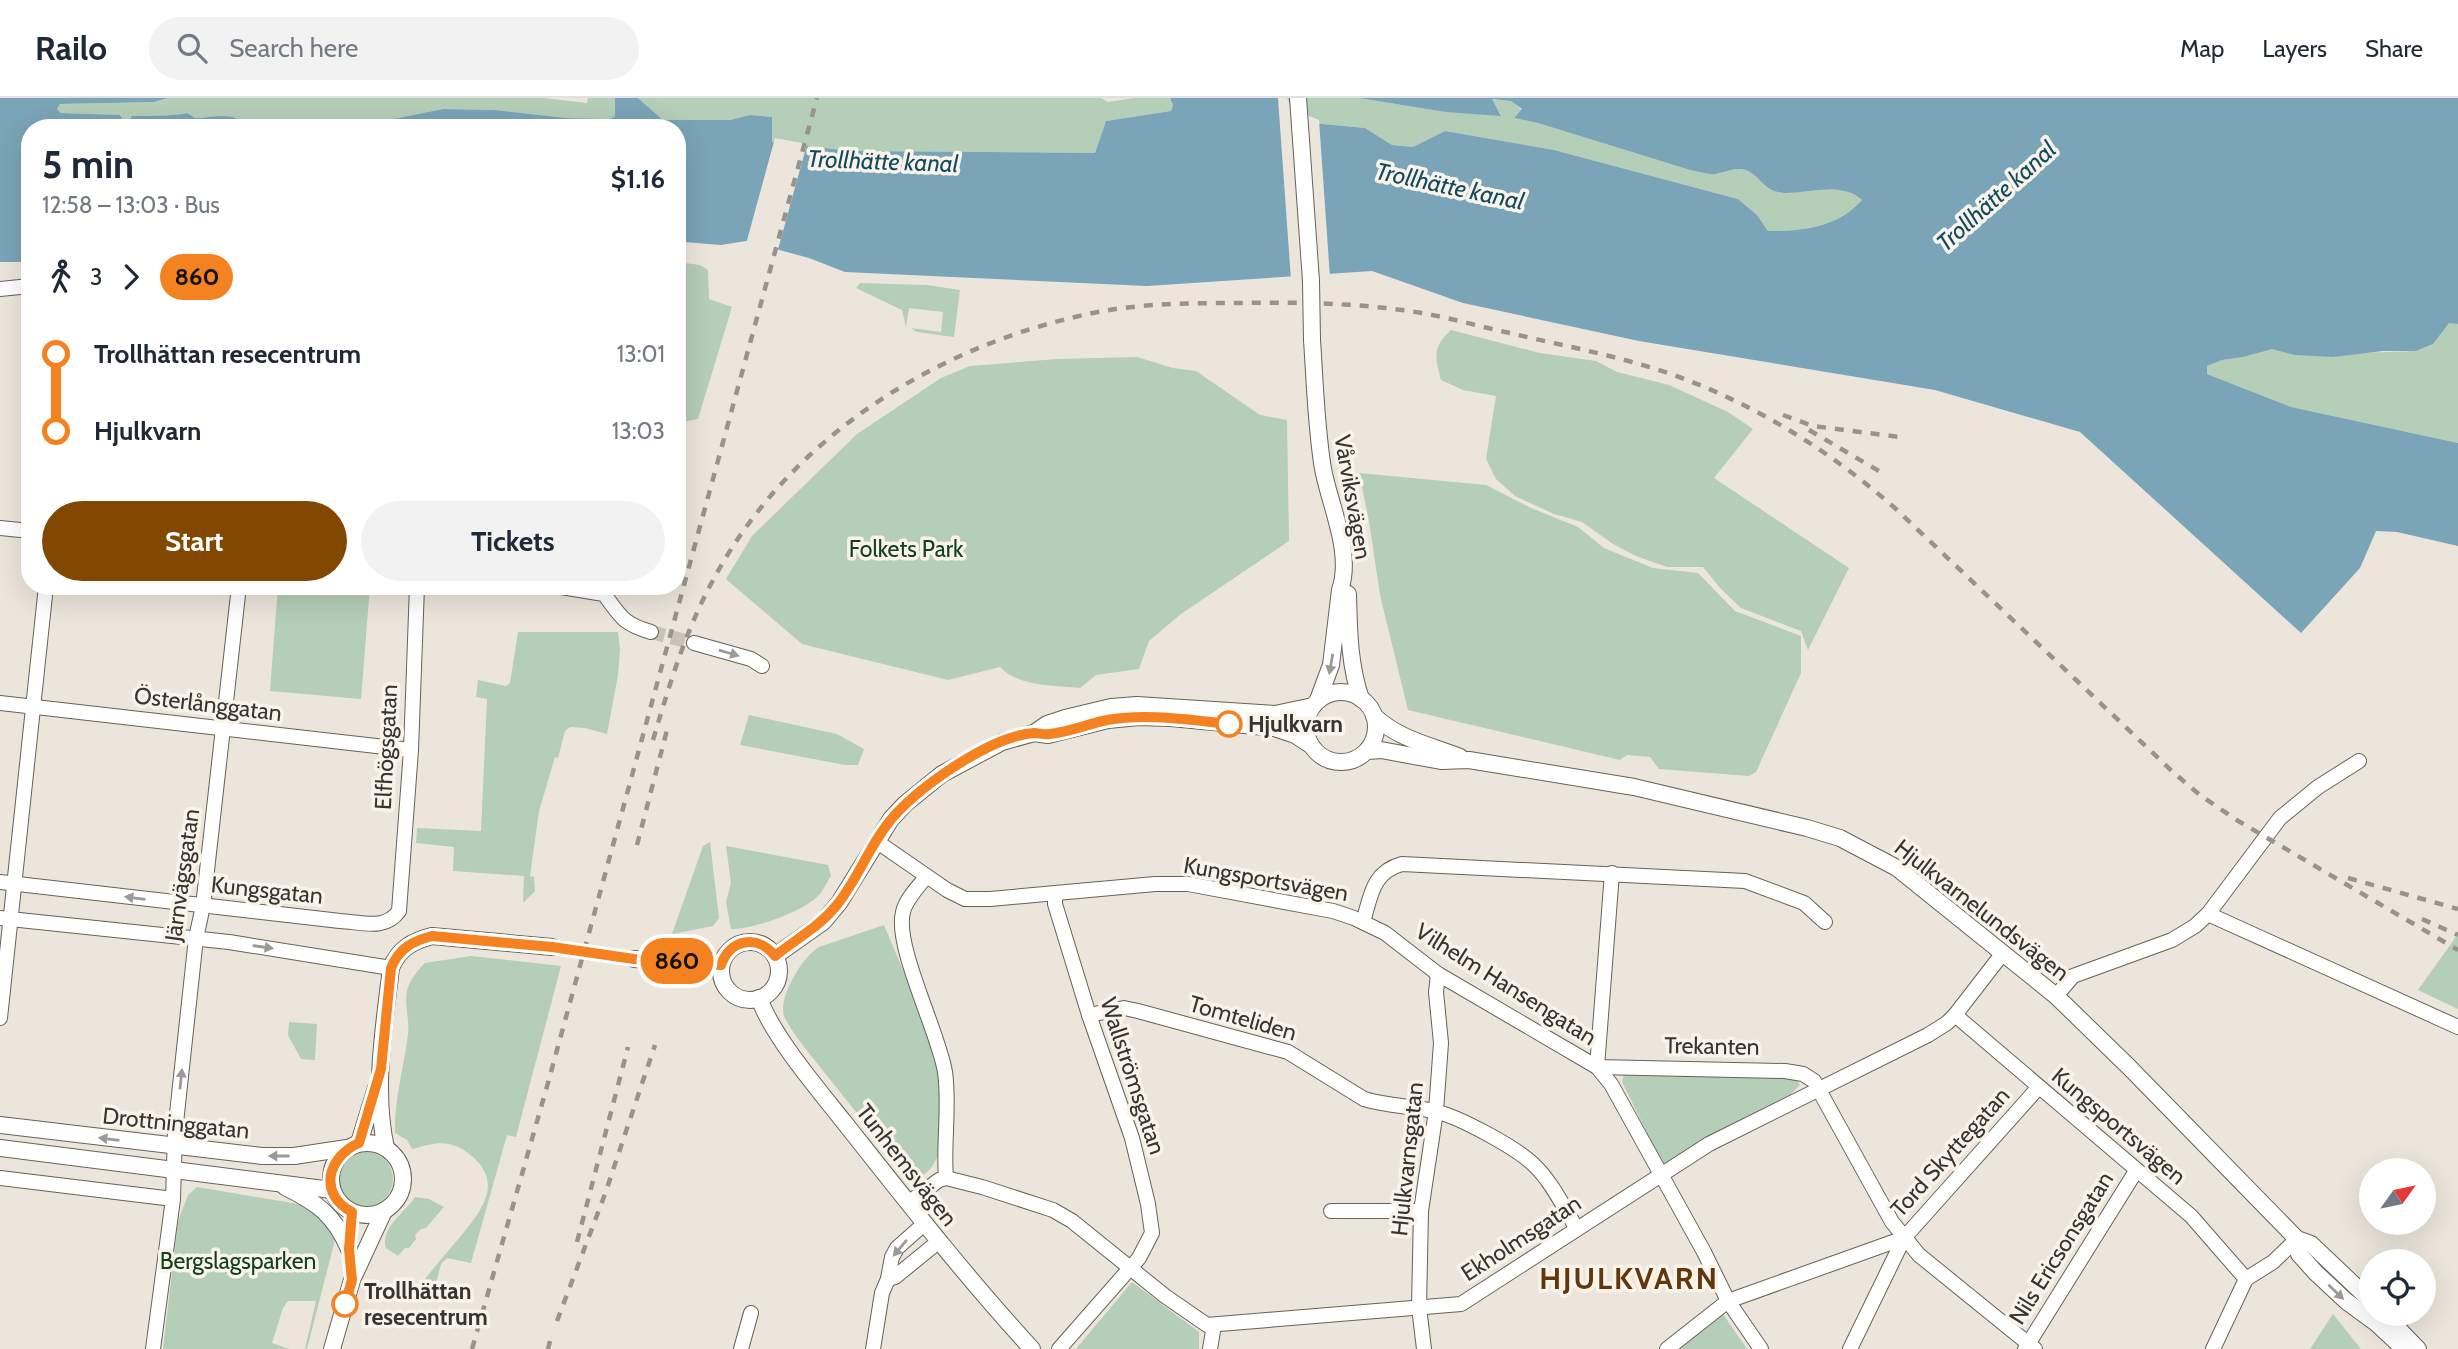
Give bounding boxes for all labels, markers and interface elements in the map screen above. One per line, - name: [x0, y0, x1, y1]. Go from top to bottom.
- search box: [149, 17, 639, 80]
- text: Railo: [35, 28, 107, 68]
- icon: search: [173, 29, 211, 67]
- text: Search here: [229, 32, 358, 64]
- text: Map: [2180, 34, 2224, 63]
- text: Layers: [2262, 34, 2327, 63]
- text: Share: [2365, 34, 2423, 63]
- water label: Trollhätte kanal: [1930, 135, 2062, 257]
- text: 5 min: [42, 141, 134, 188]
- water label: Trollhätte kanal: [807, 144, 959, 178]
- water label: Trollhätte kanal: [1373, 156, 1527, 216]
- text: $1.16: [611, 163, 665, 195]
- text: 12:58 – 13:03 · Bus: [42, 191, 220, 219]
- icon: walk: [42, 258, 80, 296]
- icon: forward: [112, 258, 150, 296]
- text: 860: [174, 262, 219, 291]
- text: 3: [90, 263, 102, 291]
- text: Trollhättan resecentrum: [94, 338, 361, 370]
- text: 13:01: [617, 340, 665, 368]
- text: Hjulkvarn: [94, 415, 201, 447]
- text: 13:03: [612, 417, 665, 445]
- street label: Vårviksvägen: [1328, 433, 1378, 561]
- button: Start: [42, 501, 347, 581]
- button: Tickets: [361, 501, 665, 581]
- park label: Folkets Park: [849, 535, 964, 563]
- one-way arrow: [719, 648, 740, 658]
- one-way arrow: [1325, 653, 1336, 675]
- street label: Österlånggatan: [133, 681, 283, 727]
- street label: Elfhögsgatan: [369, 683, 403, 811]
- place label: Hjulkvarn: [1248, 710, 1343, 738]
- marker: Hjulkvarn: [1216, 711, 1242, 737]
- street label: Järnvägsgatan: [159, 807, 205, 944]
- street label: Hjulkvarnelundsvägen: [1889, 833, 2075, 987]
- street label: Kungsportsvägen: [1181, 851, 1351, 907]
- street label: Kungsgatan: [210, 870, 324, 910]
- one-way arrow: [124, 893, 146, 904]
- street label: Vilhelm Hansengatan: [1410, 917, 1602, 1051]
- line badge: 860: [637, 938, 717, 984]
- one-way arrow: [252, 942, 274, 953]
- text: 860: [655, 946, 699, 975]
- street label: Tomteliden: [1186, 989, 1300, 1047]
- street label: Wallströmsgatan: [1094, 994, 1172, 1158]
- street label: Trekanten: [1664, 1031, 1760, 1061]
- street label: Kungsportsvägen: [2046, 1062, 2192, 1190]
- one-way arrow: [176, 1068, 187, 1090]
- street label: Hjulkvarnsgatan: [1385, 1081, 1429, 1237]
- street label: Tord Skyttegatan: [1885, 1082, 2015, 1222]
- street label: Tunhemsvägen: [851, 1098, 963, 1232]
- street label: Drottninggatan: [101, 1101, 251, 1145]
- one-way arrow: [98, 1133, 120, 1144]
- one-way arrow: [268, 1150, 290, 1162]
- north arrow: [2359, 1158, 2436, 1236]
- map controls: [2359, 1158, 2436, 1326]
- street label: Nils Ericsonsgatan: [2003, 1167, 2119, 1329]
- street label: Ekholmsgatan: [1456, 1189, 1586, 1287]
- one-way arrow: [892, 1239, 907, 1257]
- park label: Bergslagsparken: [160, 1247, 316, 1275]
- button: locate: [2359, 1249, 2436, 1326]
- district label: HJULKVARN: [1539, 1260, 1719, 1297]
- place label: Trollhättan resecentrum: [364, 1277, 488, 1331]
- one-way arrow: [2327, 1283, 2344, 1299]
- marker: Trollhättan resecentrum: [332, 1291, 358, 1317]

